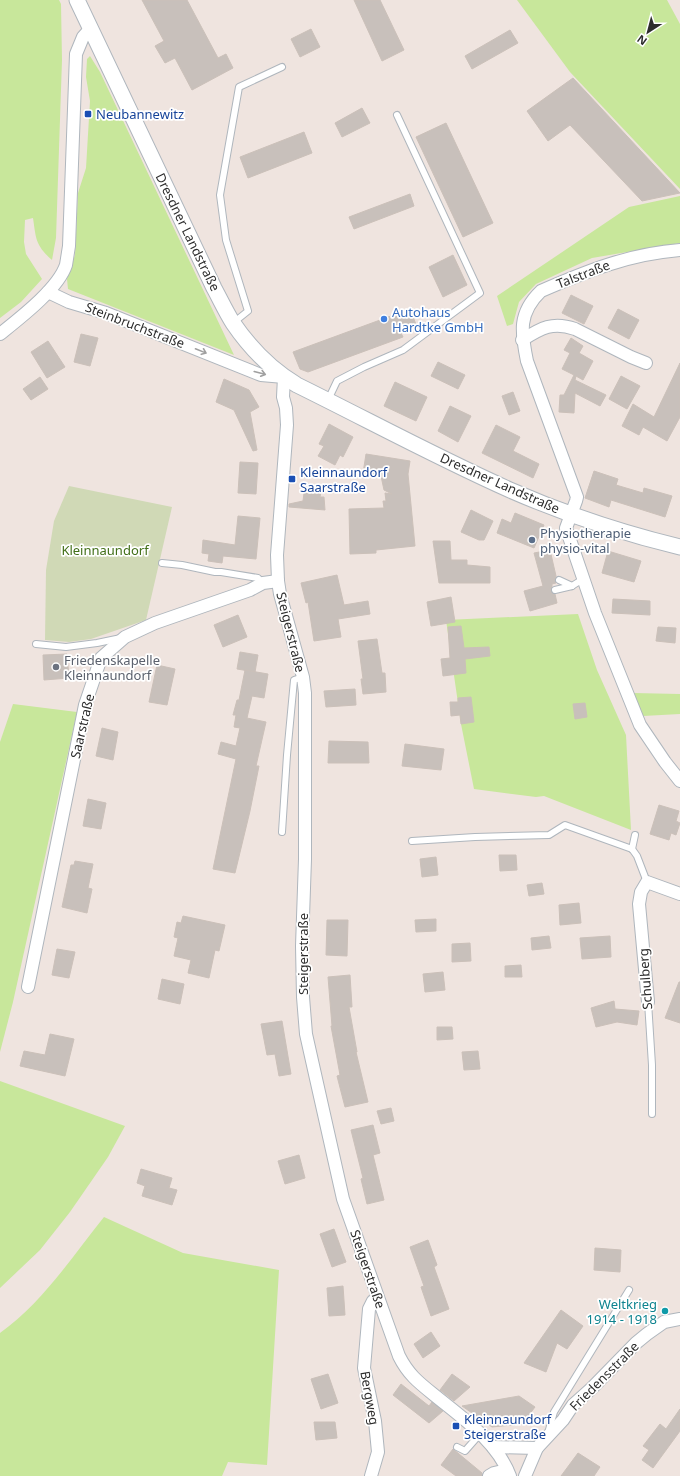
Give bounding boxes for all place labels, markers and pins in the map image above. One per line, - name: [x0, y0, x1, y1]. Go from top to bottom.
- place label: Neubannewitz: [96, 105, 184, 123]
- marker: Neubannewitz: [83, 109, 93, 119]
- place label: Autohaus Hardtke GmbH: [392, 303, 484, 336]
- marker: Autohaus Hardtke GmbH: [379, 314, 389, 324]
- place label: Kleinnaundorf Saarstraße: [300, 463, 389, 496]
- marker: Kleinnaundorf Saarstraße: [287, 474, 297, 484]
- place label: Physiotherapie physio-vital: [540, 524, 631, 557]
- marker: Physiotherapie physio-vital: [527, 535, 537, 545]
- place label: Friedenskapelle Kleinnaundorf: [64, 651, 160, 684]
- marker: Friedenskapelle Kleinnaundorf: [51, 662, 61, 672]
- place label: Weltkrieg 1914 - 1918: [587, 1295, 657, 1328]
- marker: Weltkrieg 1914 - 1918: [660, 1306, 670, 1316]
- place label: Kleinnaundorf Steigerstraße: [464, 1410, 553, 1443]
- marker: Kleinnaundorf Steigerstraße: [451, 1421, 461, 1431]

